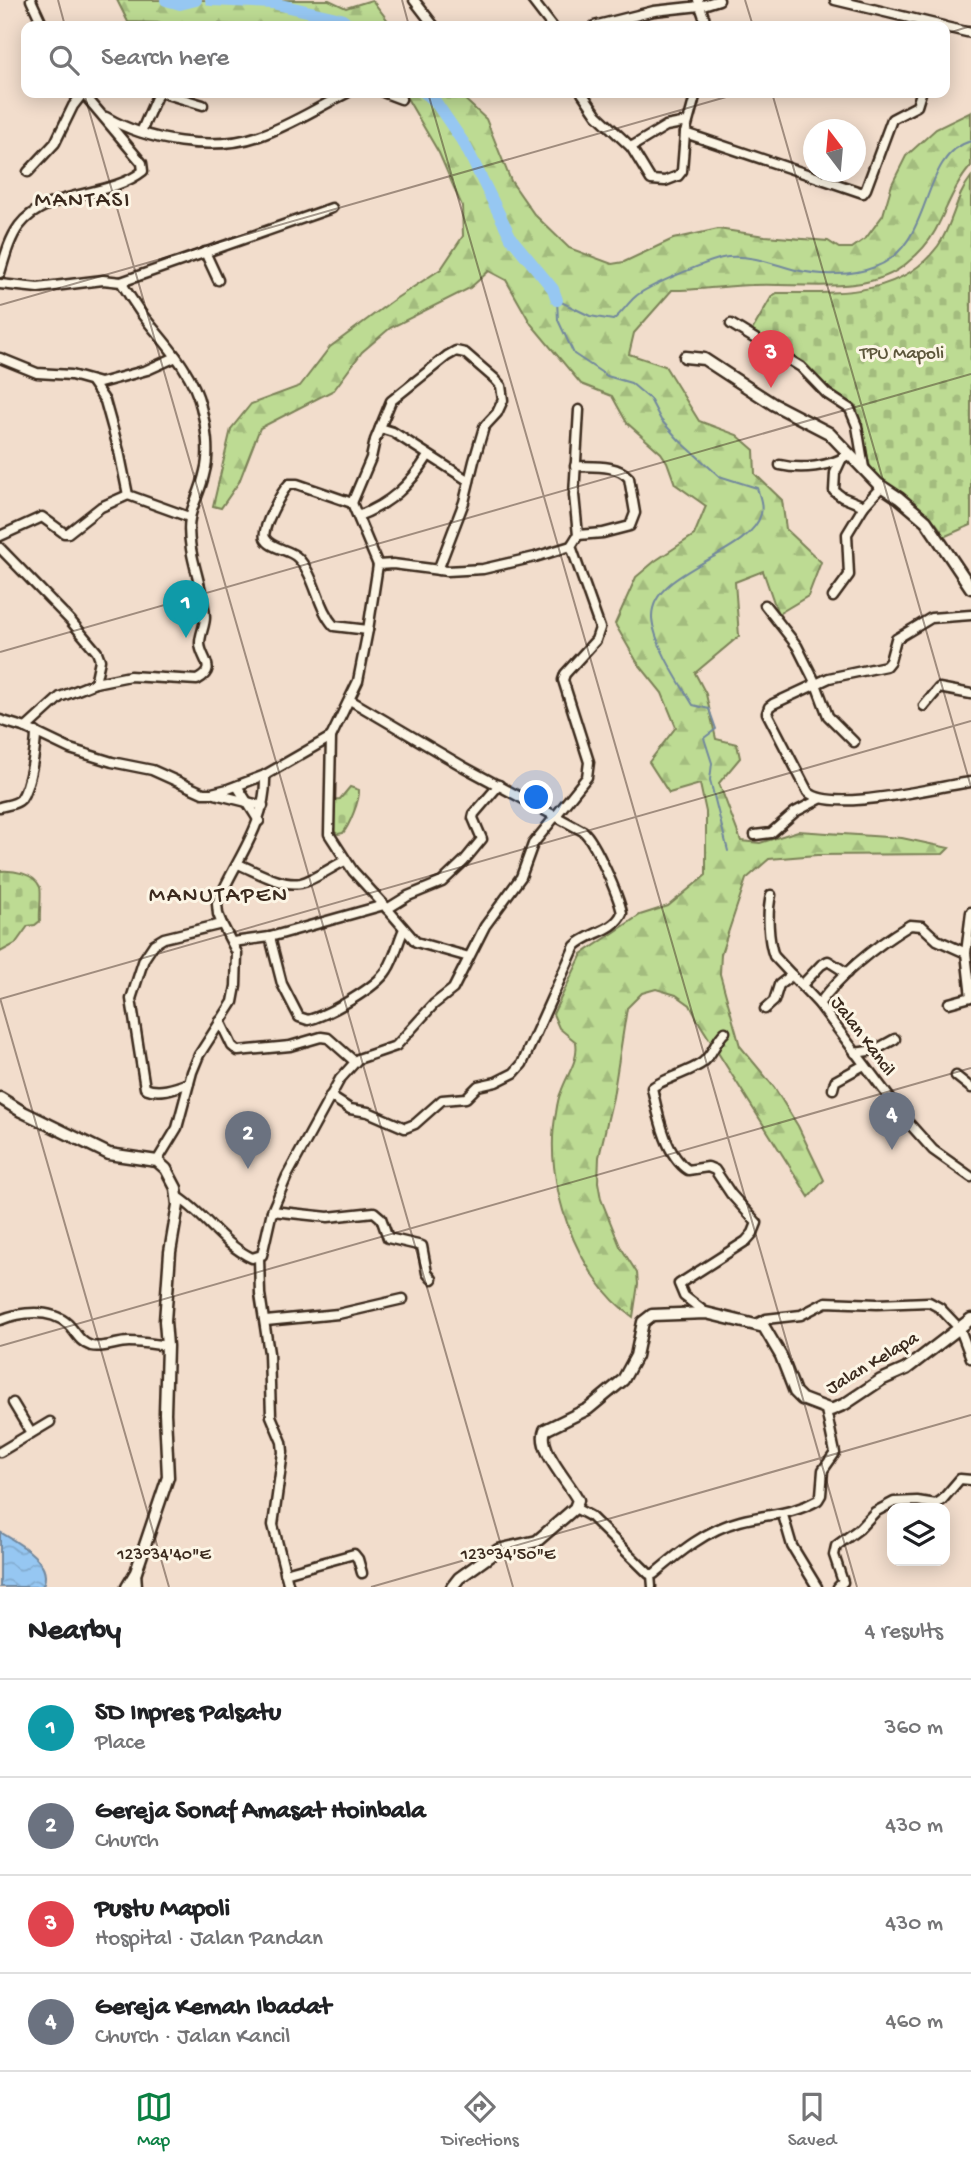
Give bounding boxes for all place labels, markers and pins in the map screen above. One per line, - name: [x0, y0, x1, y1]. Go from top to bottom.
- pin: 3: [748, 330, 794, 388]
- pin: 1: [163, 580, 209, 638]
- pin: 4: [869, 1092, 915, 1150]
- pin: 2: [225, 1111, 271, 1169]

